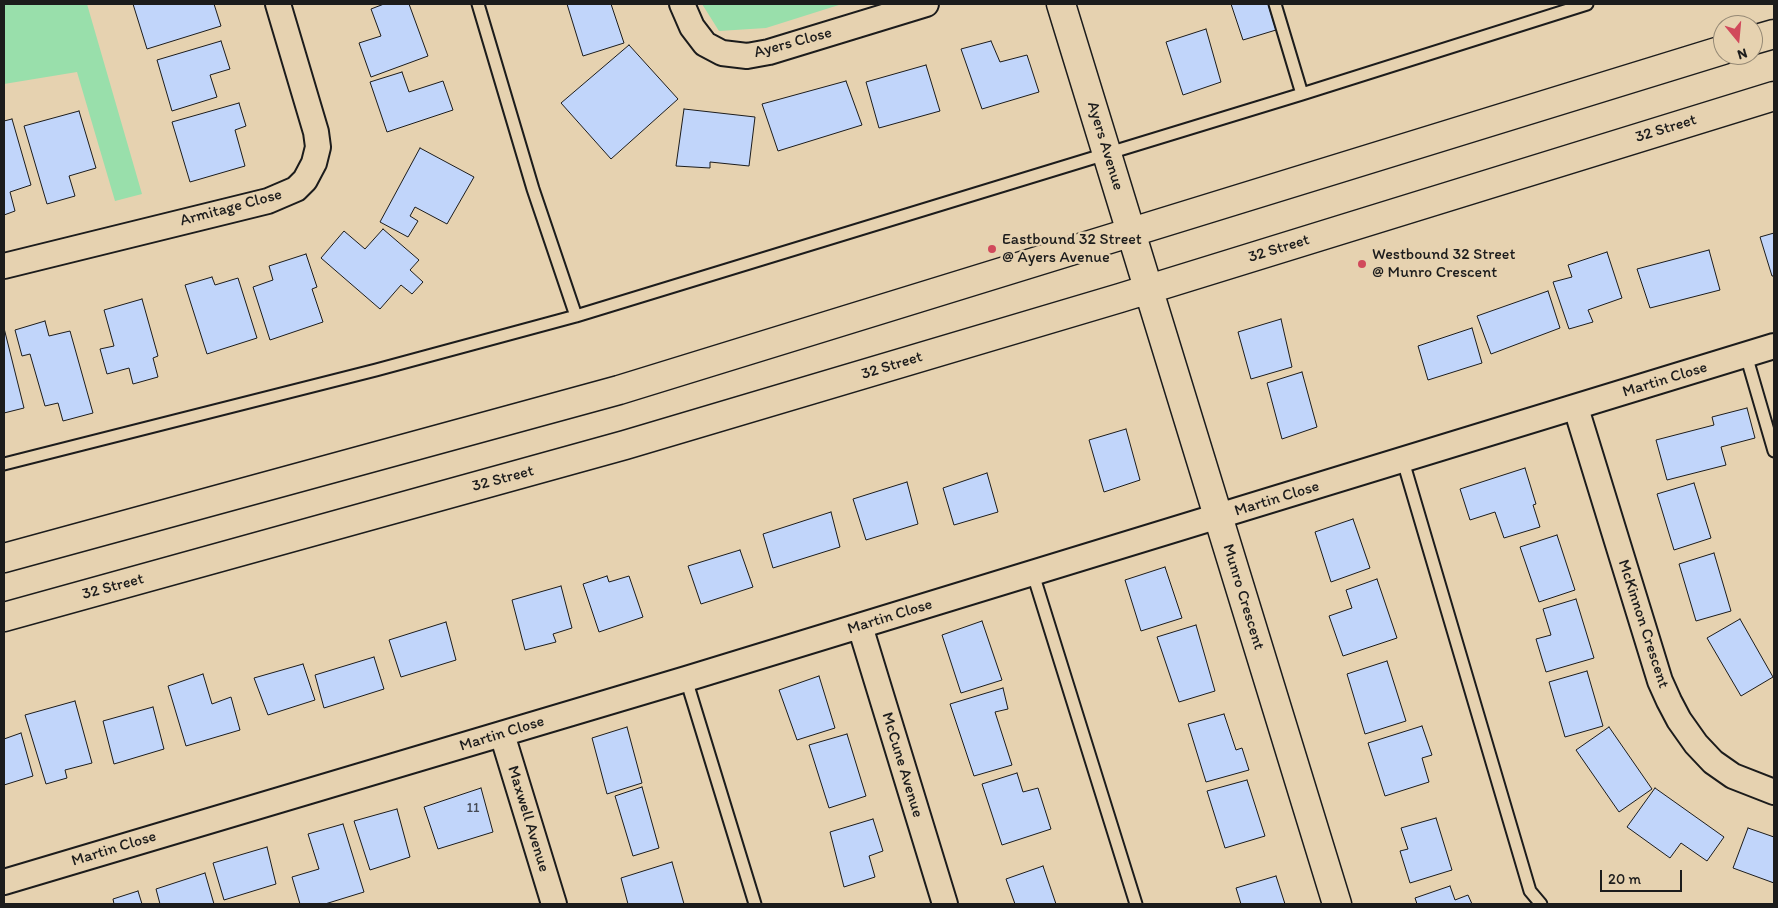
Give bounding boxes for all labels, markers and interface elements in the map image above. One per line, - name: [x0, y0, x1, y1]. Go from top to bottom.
- north arrow: [1713, 15, 1763, 65]
- street label: Ayers Close: [752, 23, 834, 63]
- text: N: [1735, 44, 1749, 63]
- street label: Ayers Avenue: [1082, 99, 1128, 193]
- street label: 32 Street: [1633, 111, 1699, 147]
- street label: Armitage Close: [178, 185, 284, 231]
- place label: Eastbound 32 Street @ Ayers Avenue: [1002, 230, 1142, 268]
- street label: 32 Street: [1246, 231, 1312, 267]
- marker: Eastbound 32 Street @ Ayers Avenue: [986, 243, 998, 255]
- place label: Westbound 32 Street @ Munro Crescent: [1372, 245, 1515, 283]
- marker: Westbound 32 Street @ Munro Crescent: [1356, 258, 1368, 270]
- street label: 32 Street: [859, 348, 925, 384]
- street label: Martin Close: [1620, 358, 1710, 402]
- street label: 32 Street: [470, 462, 536, 496]
- street label: Martin Close: [1232, 477, 1322, 521]
- street label: Munro Crescent: [1218, 542, 1268, 652]
- street label: McKinnon Crescent: [1613, 557, 1673, 691]
- street label: 32 Street: [80, 570, 146, 604]
- street label: Martin Close: [845, 595, 935, 639]
- street label: McCune Avenue: [877, 710, 927, 820]
- street label: Martin Close: [457, 712, 547, 756]
- street label: Maxwell Avenue: [503, 764, 553, 874]
- house number: 11: [467, 800, 479, 816]
- street label: Martin Close: [69, 827, 159, 871]
- scale bar: [1603, 860, 1686, 892]
- text: 20 m: [1608, 870, 1641, 888]

